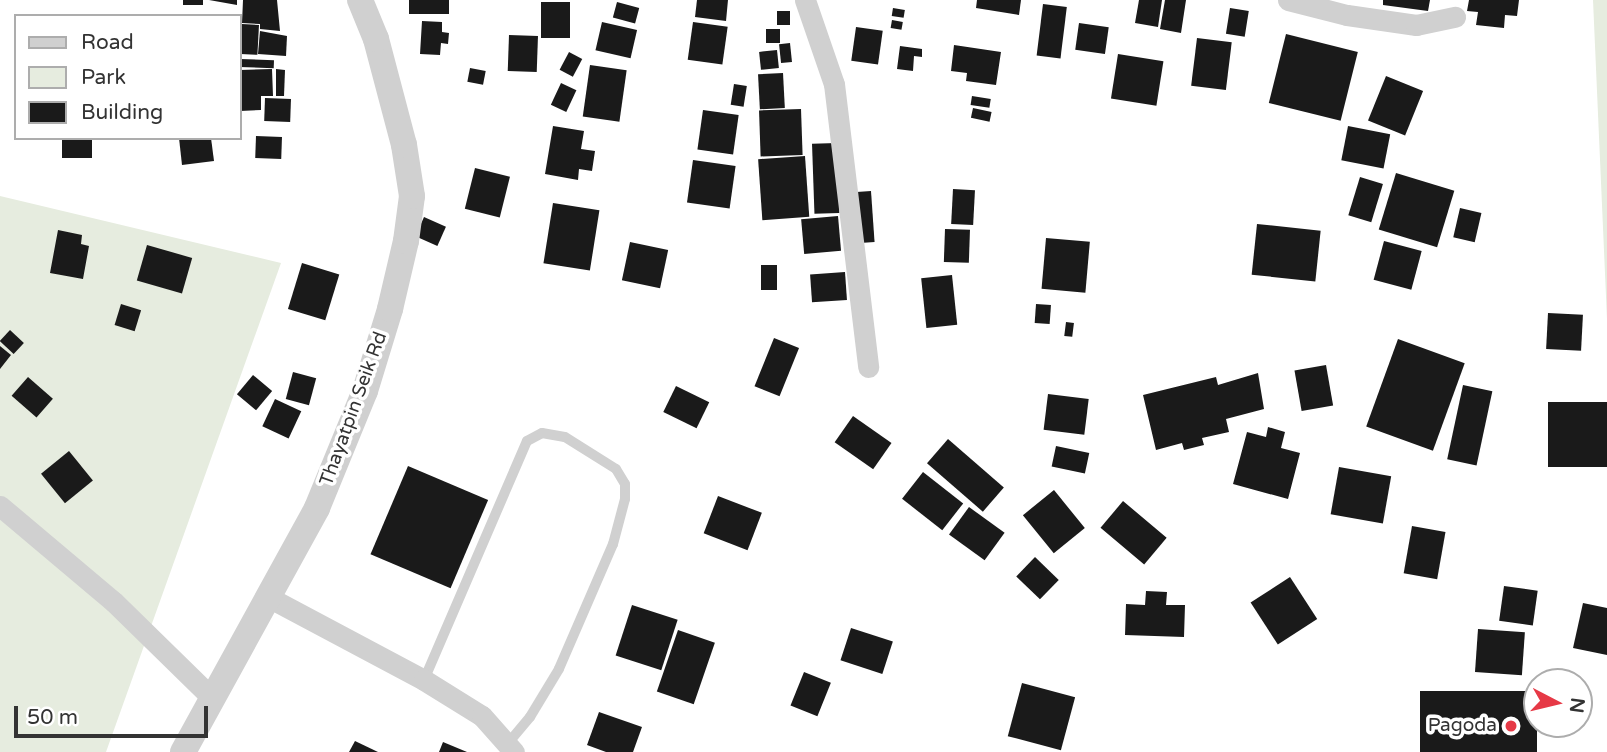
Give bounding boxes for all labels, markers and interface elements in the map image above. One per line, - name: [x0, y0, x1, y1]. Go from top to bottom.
- legend: [14, 14, 242, 140]
- text: Road: [81, 30, 134, 55]
- text: Park: [81, 65, 126, 90]
- text: Building: [81, 100, 163, 125]
- street label: Thayatpin Seik Rd: [315, 329, 393, 489]
- north arrow: [1523, 668, 1593, 738]
- scale bar: [18, 692, 212, 736]
- text: N: [1565, 696, 1589, 714]
- text: 50 m: [27, 705, 78, 730]
- place label: Pagoda: [1428, 715, 1497, 737]
- marker: Pagoda: [1503, 718, 1519, 734]

